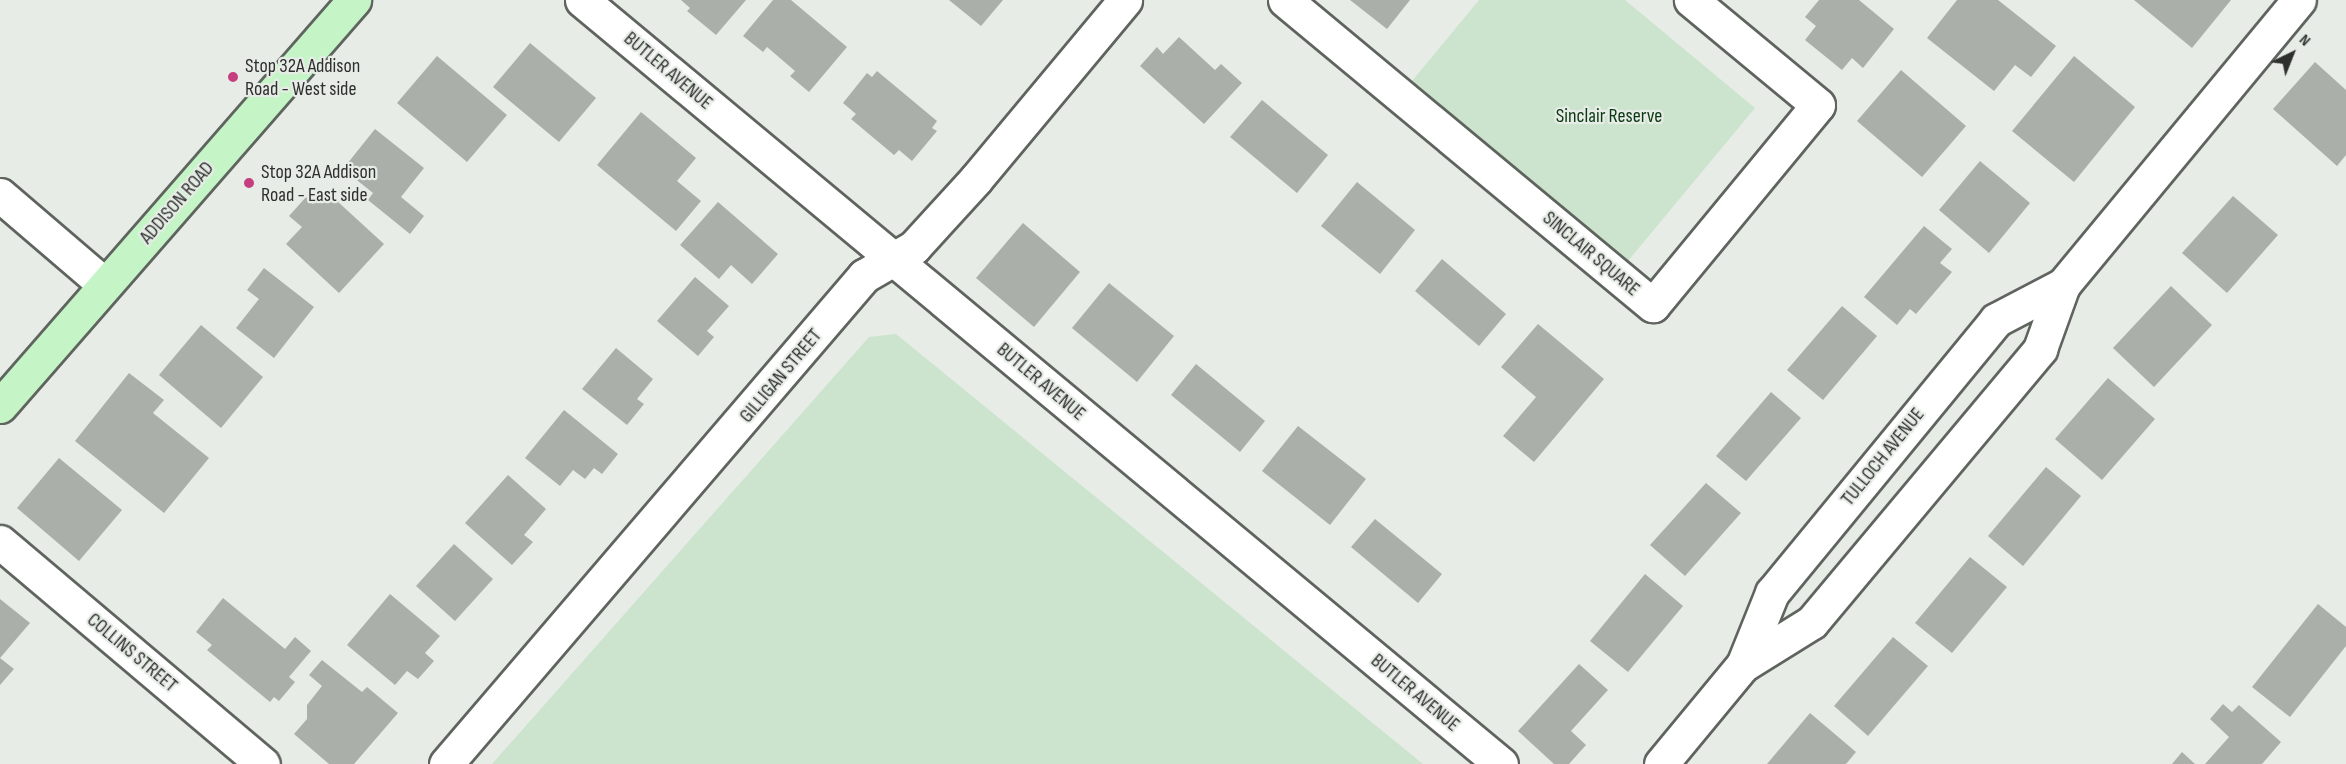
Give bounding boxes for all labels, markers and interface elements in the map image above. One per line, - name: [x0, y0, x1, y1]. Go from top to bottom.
- north arrow: [2262, 24, 2322, 84]
- street label: BUTLER AVENUE: [619, 27, 717, 115]
- text: N: [2295, 31, 2314, 50]
- place label: Stop 32A Addison Road - West side: [245, 54, 360, 101]
- marker: Stop 32A Addison Road - West side: [226, 70, 240, 84]
- park label: Sinclair Reserve: [1556, 104, 1662, 128]
- street label: ADDISON ROAD: [135, 157, 219, 249]
- place label: Stop 32A Addison Road - East side: [261, 160, 376, 207]
- marker: Stop 32A Addison Road - East side: [242, 176, 256, 190]
- street label: SINCLAIR SQUARE: [1538, 206, 1644, 302]
- street label: GILLIGAN STREET: [735, 324, 827, 428]
- street label: BUTLER AVENUE: [992, 338, 1090, 426]
- street label: TULLOCH AVENUE: [1836, 403, 1930, 511]
- street label: COLLINS STREET: [82, 608, 182, 698]
- street label: BUTLER AVENUE: [1366, 649, 1464, 737]

